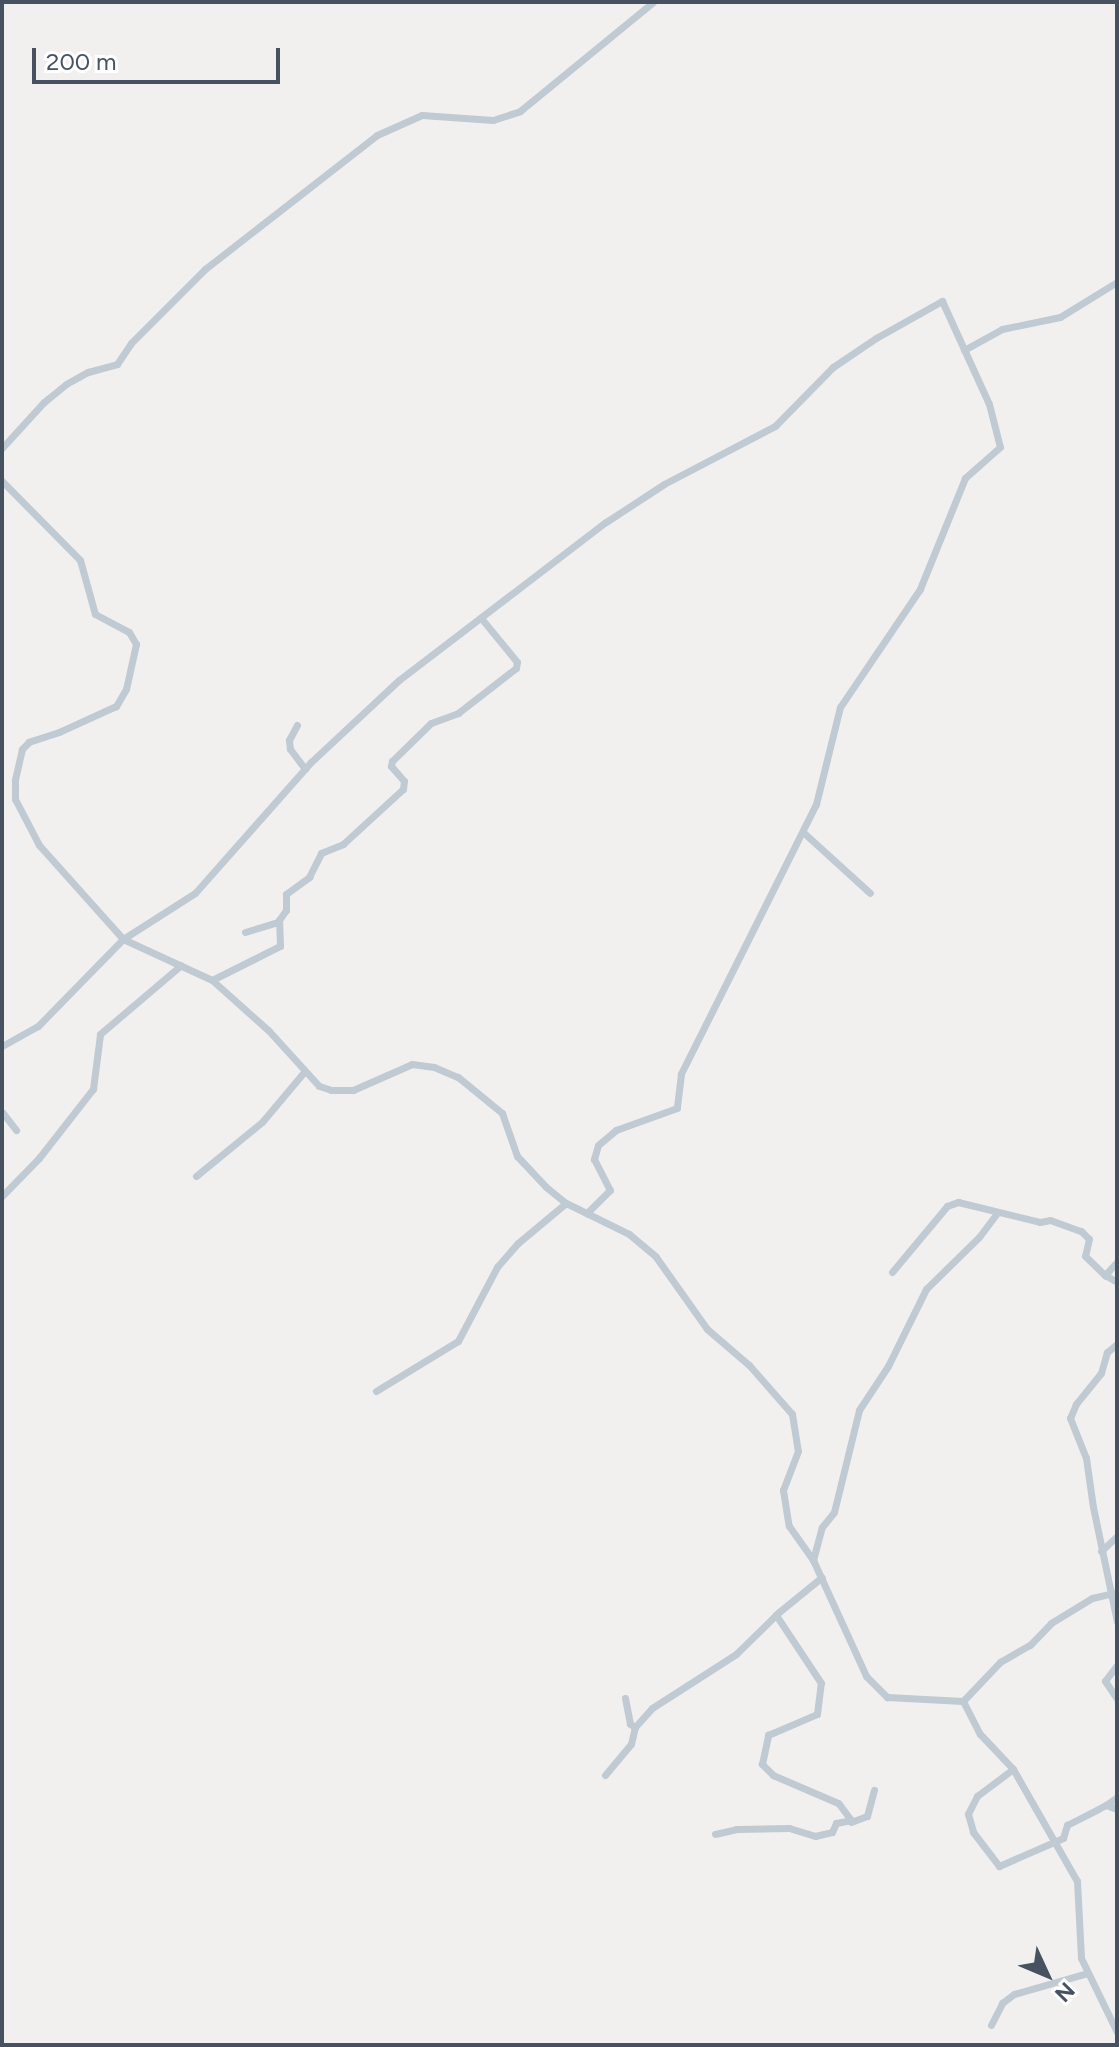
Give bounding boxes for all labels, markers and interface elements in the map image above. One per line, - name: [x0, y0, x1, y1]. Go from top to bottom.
- scale bar: [36, 32, 284, 82]
- text: 200 m: [46, 47, 117, 76]
- north arrow: [1007, 1935, 1087, 2015]
- text: N: [1049, 1977, 1080, 2008]

